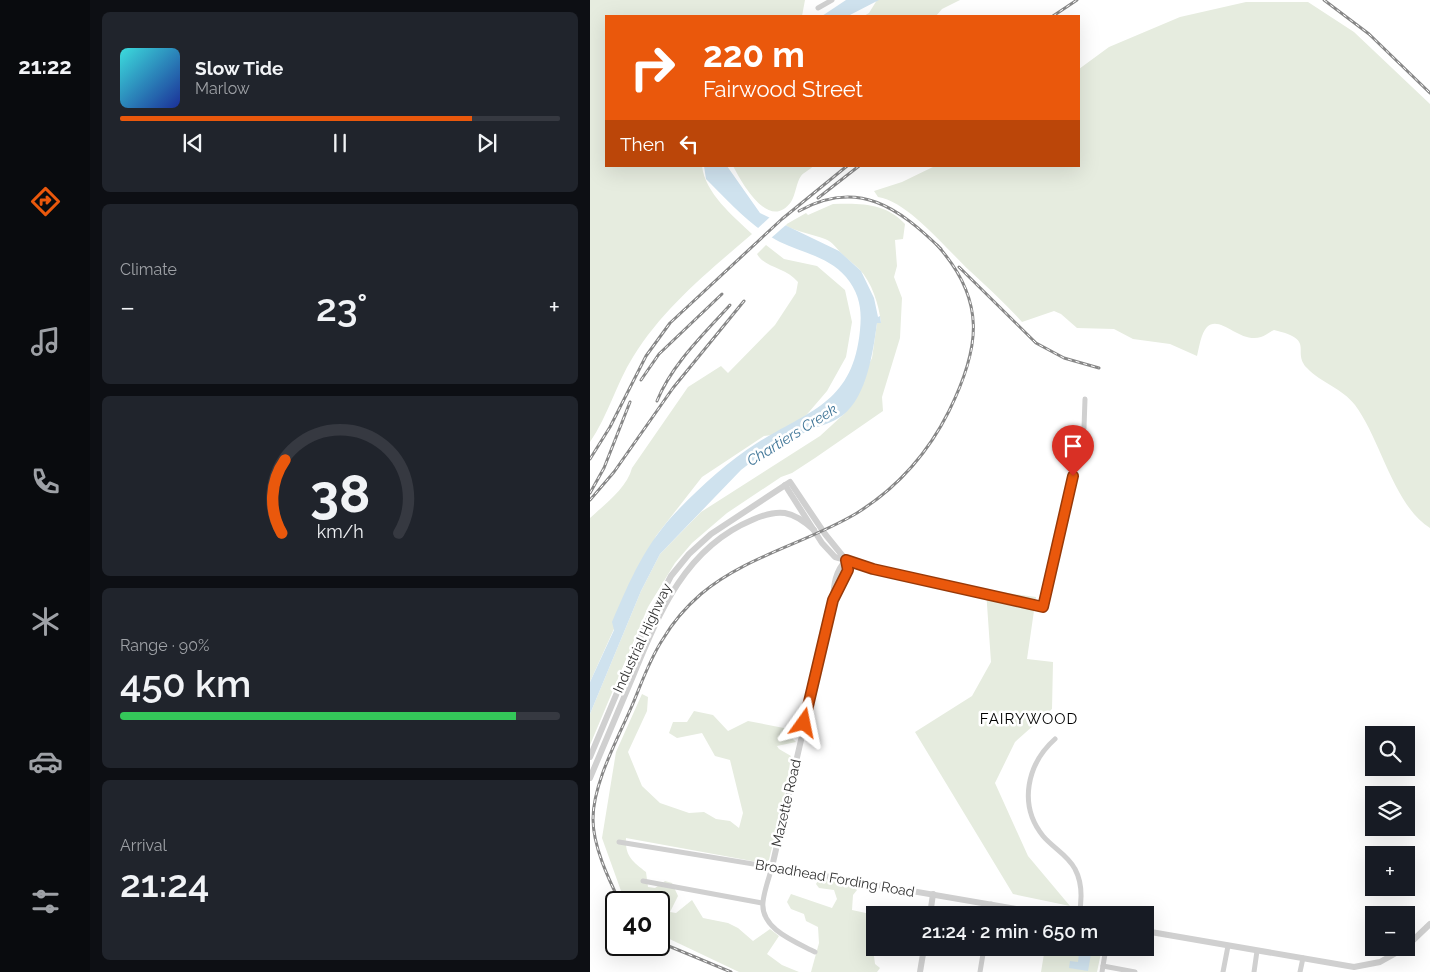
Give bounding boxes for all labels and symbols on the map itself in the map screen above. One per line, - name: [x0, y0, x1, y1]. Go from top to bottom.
- water label: Chartiers Creek: [743, 400, 841, 470]
- pin: [1052, 425, 1094, 476]
- street label: Industrial Highway: [610, 580, 675, 695]
- position arrow: [777, 696, 829, 748]
- district label: FAIRYWOOD: [980, 710, 1078, 728]
- street label: Mazette Road: [768, 758, 804, 848]
- street label: Broadhead Fording Road: [754, 856, 916, 900]
- speed limit sign: 40: [605, 891, 670, 956]

